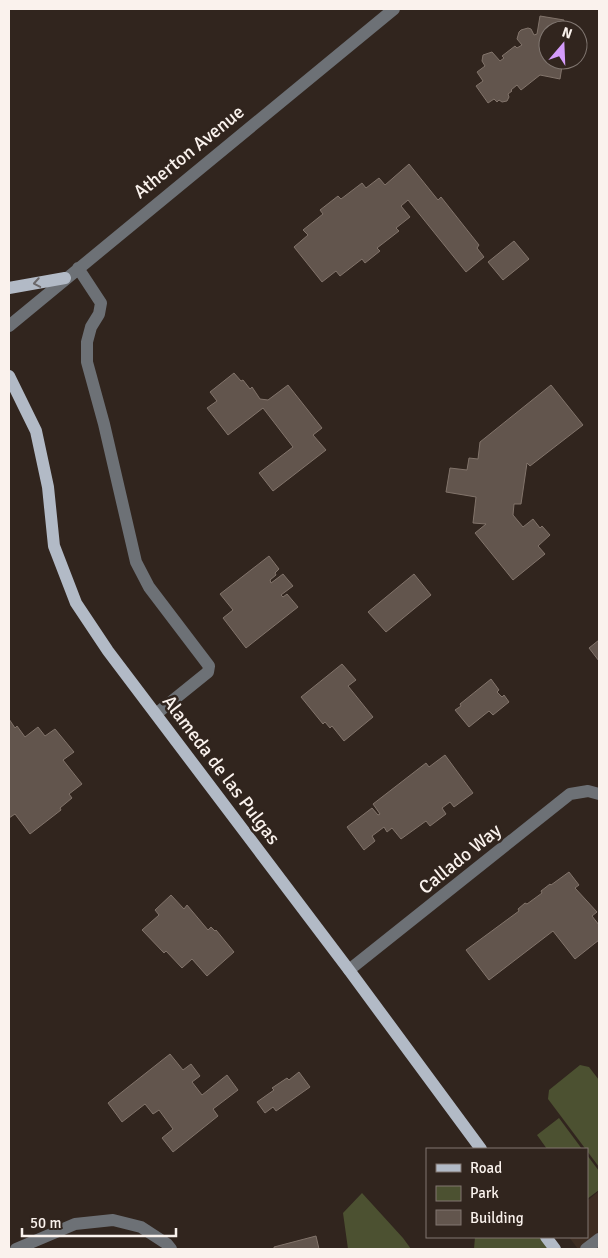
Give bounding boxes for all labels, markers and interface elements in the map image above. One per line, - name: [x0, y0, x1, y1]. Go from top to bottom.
- north arrow: [538, 20, 588, 70]
- text: N: [560, 24, 574, 43]
- street label: Atherton Avenue: [129, 100, 249, 204]
- one-way arrow: [33, 278, 41, 288]
- street label: Alameda de las Pulgas: [157, 690, 285, 850]
- street label: Callado Way: [414, 818, 506, 900]
- legend: [426, 1148, 588, 1238]
- text: Road: [470, 1159, 502, 1177]
- text: Park: [470, 1184, 499, 1202]
- scale bar: [22, 1206, 176, 1238]
- text: Building: [470, 1209, 524, 1227]
- text: 50 m: [30, 1214, 61, 1232]

